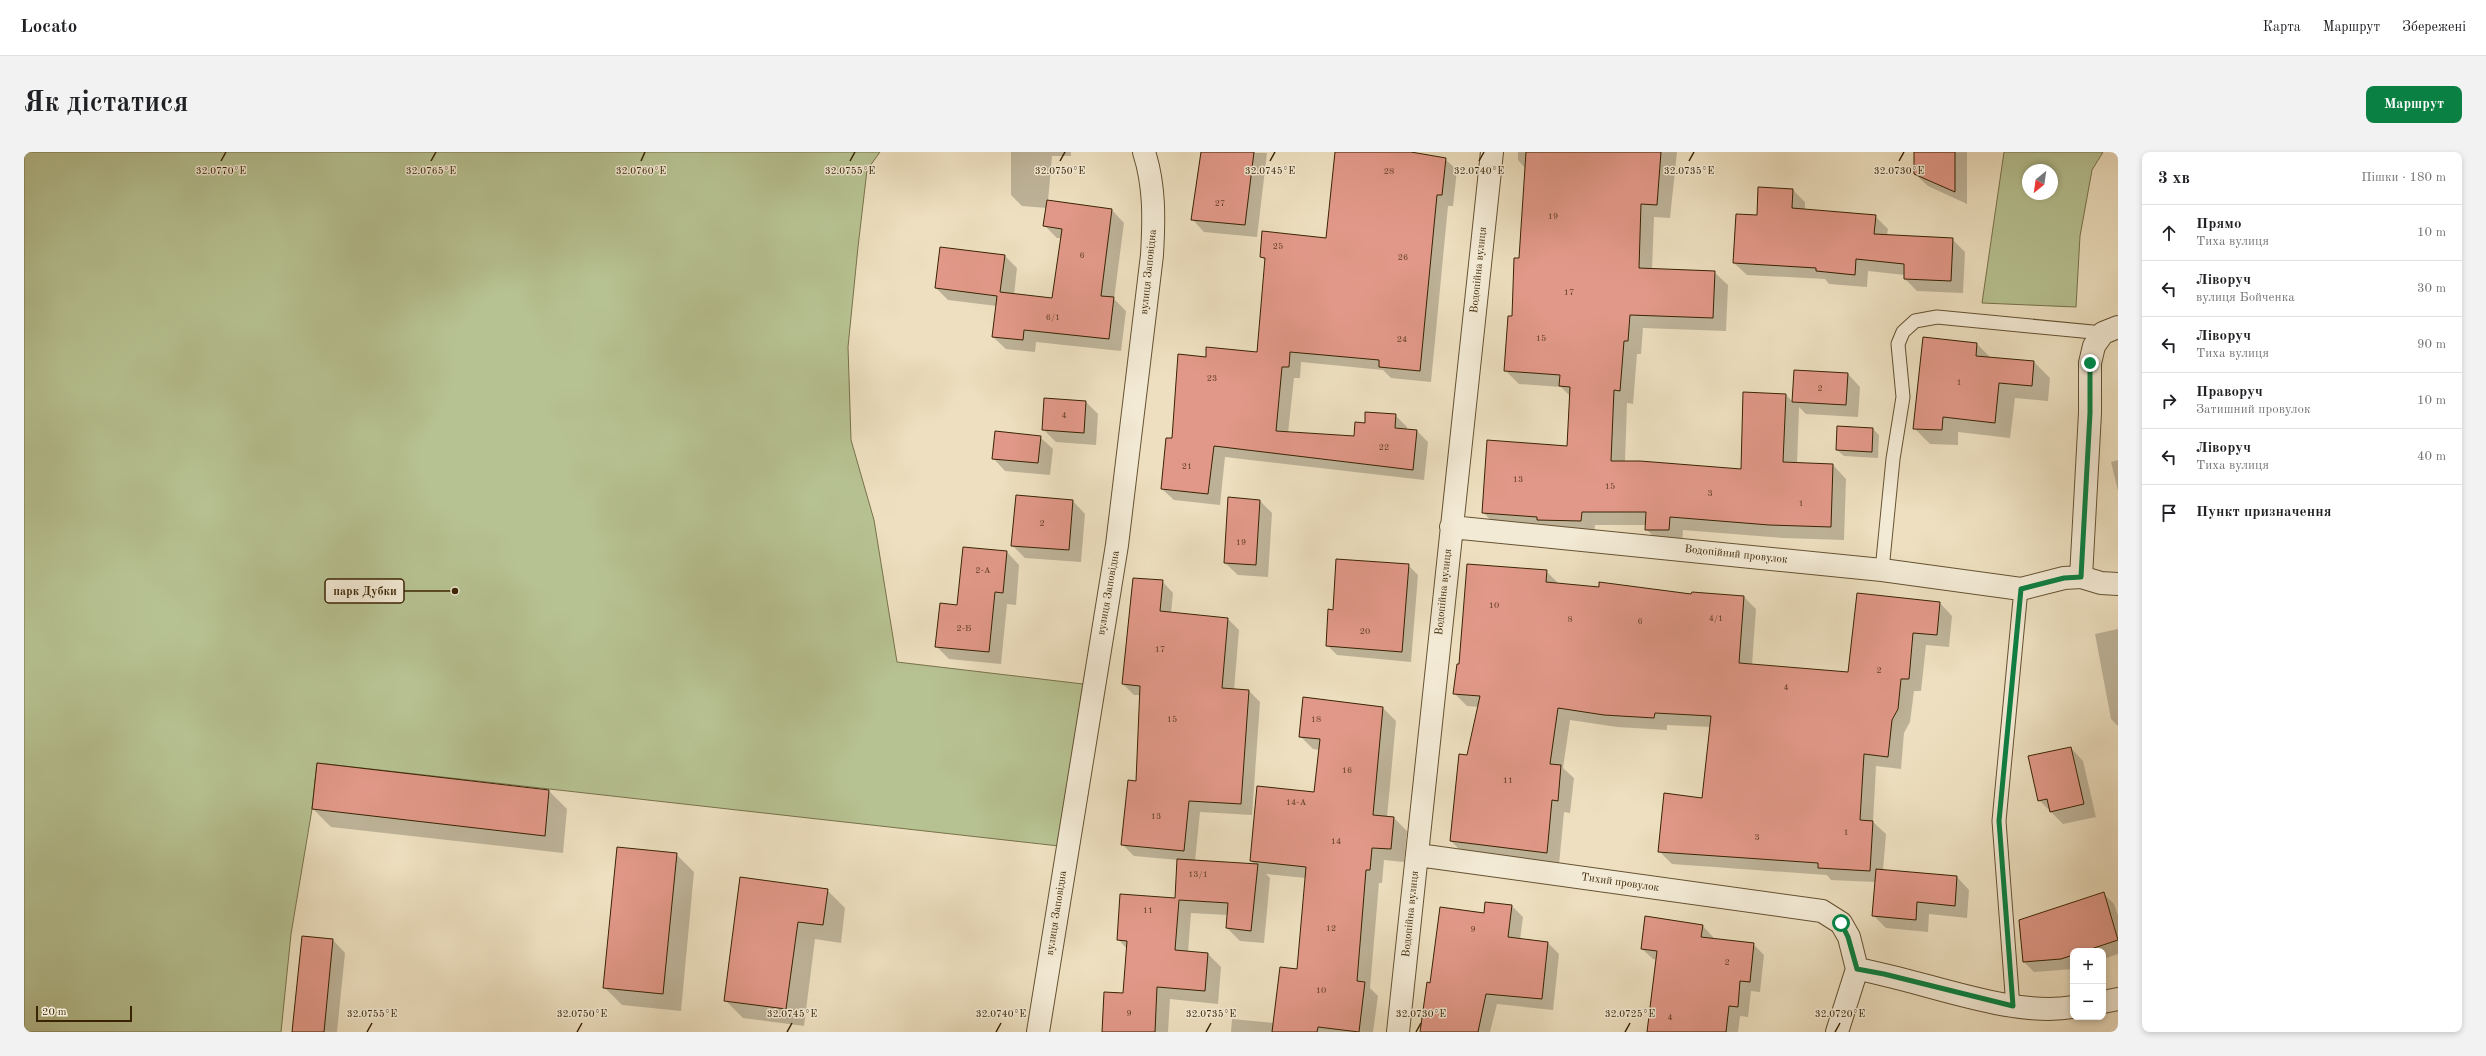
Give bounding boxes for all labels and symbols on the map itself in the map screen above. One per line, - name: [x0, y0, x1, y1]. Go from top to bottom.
- north arrow: [2022, 164, 2058, 200]
- text: 32.0770°E: [196, 166, 246, 176]
- text: 32.0765°E: [406, 166, 456, 176]
- text: 32.0760°E: [616, 166, 666, 176]
- text: 32.0755°E: [825, 166, 875, 176]
- text: 32.0750°E: [1035, 166, 1085, 176]
- text: 32.0745°E: [1245, 166, 1295, 176]
- text: 32.0740°E: [1454, 166, 1504, 176]
- text: 32.0735°E: [1664, 166, 1714, 176]
- text: 32.0730°E: [1874, 166, 1924, 176]
- house number: 28: [1384, 167, 1394, 176]
- house number: 27: [1215, 199, 1225, 208]
- house number: 19: [1548, 212, 1558, 221]
- street label: Водопійна вулиця: [1469, 226, 1489, 314]
- street label: вулиця Заповідна: [1139, 228, 1159, 315]
- house number: 25: [1273, 242, 1283, 251]
- house number: 6: [1079, 251, 1085, 260]
- house number: 26: [1398, 253, 1408, 262]
- house number: 17: [1564, 288, 1574, 297]
- house number: 6/1: [1046, 313, 1060, 322]
- house number: 15: [1536, 334, 1546, 343]
- house number: 24: [1397, 335, 1407, 344]
- route end: [2081, 354, 2099, 372]
- house number: 23: [1207, 374, 1217, 383]
- house number: 1: [1956, 378, 1962, 387]
- house number: 2: [1817, 384, 1823, 393]
- house number: 4: [1061, 411, 1067, 420]
- house number: 22: [1379, 443, 1389, 452]
- house number: 21: [1182, 462, 1192, 471]
- house number: 13: [1513, 475, 1523, 484]
- house number: 15: [1605, 482, 1615, 491]
- house number: 3: [1707, 489, 1713, 498]
- house number: 1: [1798, 499, 1804, 508]
- house number: 2: [1039, 519, 1045, 528]
- house number: 19: [1236, 538, 1246, 547]
- street label: Водопійний провулок: [1684, 544, 1789, 566]
- street label: Водопійна вулиця: [1434, 548, 1454, 636]
- street label: вулиця Заповідна: [1096, 549, 1122, 636]
- house number: 2-А: [975, 566, 991, 575]
- callout: парк Дубки: [325, 579, 404, 603]
- text: парк Дубки: [333, 586, 397, 598]
- house number: 10: [1489, 601, 1499, 610]
- house number: 4/1: [1709, 614, 1723, 623]
- house number: 8: [1567, 615, 1573, 624]
- house number: 6: [1637, 617, 1643, 626]
- house number: 2-Б: [957, 624, 971, 633]
- house number: 20: [1360, 627, 1370, 636]
- house number: 17: [1155, 645, 1165, 654]
- house number: 2: [1876, 666, 1882, 675]
- house number: 4: [1783, 683, 1789, 692]
- house number: 15: [1167, 715, 1177, 724]
- house number: 18: [1311, 715, 1321, 724]
- house number: 16: [1342, 766, 1352, 775]
- house number: 11: [1503, 776, 1513, 785]
- house number: 14-А: [1286, 798, 1306, 807]
- house number: 13: [1151, 812, 1161, 821]
- house number: 1: [1843, 828, 1849, 837]
- house number: 3: [1754, 833, 1760, 842]
- house number: 14: [1331, 837, 1341, 846]
- street label: вулиця Заповідна: [1045, 869, 1069, 956]
- house number: 13/1: [1188, 870, 1208, 879]
- street label: Водопійна вулиця: [1401, 870, 1421, 958]
- street label: Тихий провулок: [1580, 872, 1660, 894]
- house number: 11: [1143, 906, 1153, 915]
- route start: [1832, 914, 1850, 932]
- house number: 12: [1326, 924, 1336, 933]
- house number: 9: [1470, 925, 1476, 934]
- house number: 2: [1724, 958, 1730, 967]
- house number: 10: [1316, 986, 1326, 995]
- scale bar: [36, 1004, 132, 1023]
- text: 32.0755°E: [347, 1009, 397, 1019]
- text: 32.0750°E: [557, 1009, 607, 1019]
- text: 32.0745°E: [767, 1009, 817, 1019]
- text: 32.0740°E: [976, 1009, 1026, 1019]
- house number: 9: [1126, 1009, 1132, 1018]
- text: 32.0735°E: [1186, 1009, 1236, 1019]
- text: 32.0730°E: [1396, 1009, 1446, 1019]
- text: 32.0725°E: [1605, 1009, 1655, 1019]
- text: 32.0720°E: [1815, 1009, 1865, 1019]
- house number: 4: [1667, 1013, 1673, 1022]

